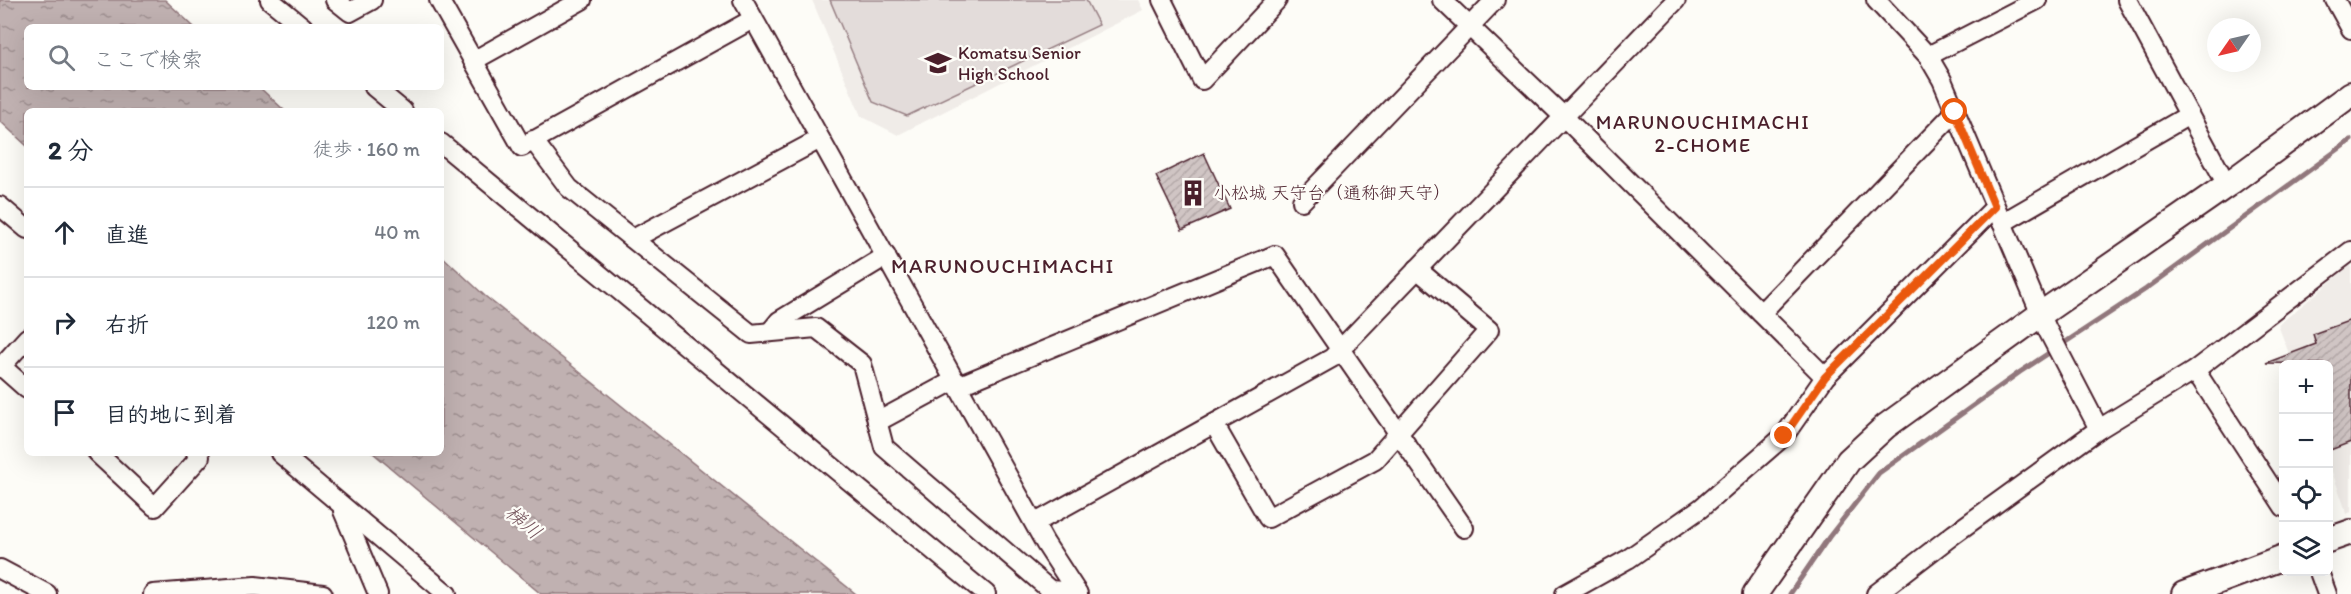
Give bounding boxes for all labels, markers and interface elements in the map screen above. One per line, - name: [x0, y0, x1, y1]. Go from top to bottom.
- north arrow: [2207, 18, 2261, 72]
- search box: [24, 24, 444, 90]
- icon: search: [45, 41, 78, 74]
- place label: Komatsu Senior High School: [958, 42, 1081, 85]
- text: ここで検索: [93, 46, 203, 73]
- school or university icon: Komatsu Senior High School: [923, 48, 953, 78]
- route start: [1941, 98, 1967, 124]
- district label: MARUNOUCHIMACHI 2-CHOME: [1596, 110, 1810, 157]
- text: 2 分: [48, 134, 94, 166]
- text: 徒歩 · 160 m: [313, 137, 420, 161]
- building icon: 小松城 天守台（通称御天守）: [1178, 178, 1208, 208]
- place label: 小松城 天守台（通称御天守）: [1213, 182, 1451, 204]
- icon: ahead: [48, 216, 81, 249]
- text: 40 m: [374, 220, 420, 244]
- text: 直進: [105, 221, 149, 248]
- district label: MARUNOUCHIMACHI: [891, 253, 1115, 278]
- icon: right: [48, 306, 81, 339]
- text: 120 m: [367, 310, 420, 334]
- text: 右折: [105, 311, 149, 338]
- map controls: [2279, 360, 2333, 576]
- button: +: [2279, 360, 2333, 414]
- icon: arrive: [48, 396, 81, 429]
- text: 目的地に到着: [105, 401, 237, 428]
- button: −: [2279, 414, 2333, 468]
- route end: [1770, 422, 1796, 448]
- button: locate: [2279, 468, 2333, 522]
- water label: 梯川: [501, 500, 547, 544]
- button: layers: [2279, 522, 2333, 576]

